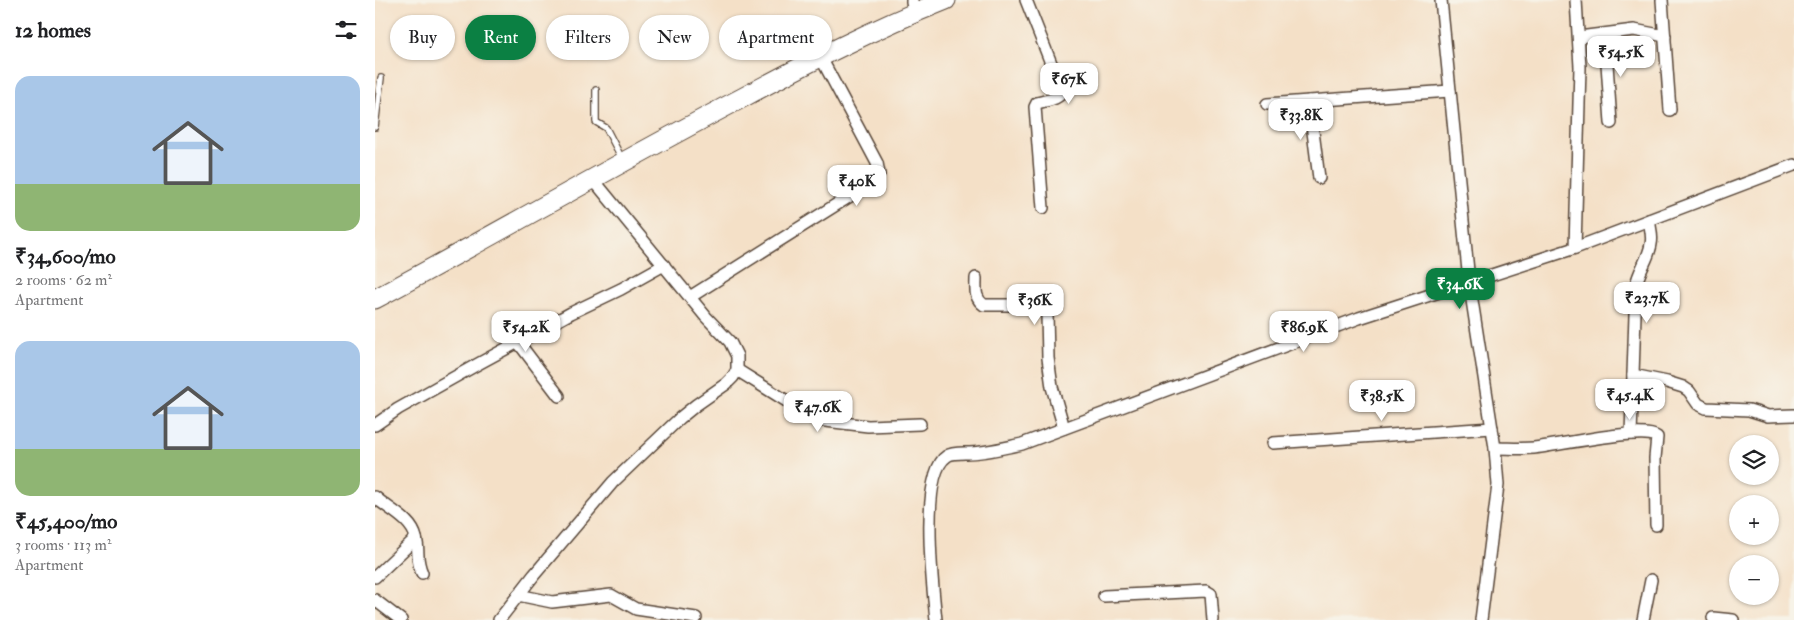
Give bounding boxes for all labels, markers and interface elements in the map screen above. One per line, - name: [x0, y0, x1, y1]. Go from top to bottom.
- chip: Buy: [390, 15, 455, 60]
- chip: Rent: [465, 15, 536, 60]
- chip: Filters: [546, 15, 629, 60]
- chip: New: [639, 15, 709, 60]
- chip: Apartment: [719, 15, 832, 60]
- icon: filters: [332, 16, 360, 44]
- text: 12 homes: [15, 17, 91, 44]
- pin: ₹54.5K: [1580, 36, 1662, 78]
- text: ₹54.5K: [1598, 42, 1644, 62]
- pin: ₹67K: [1039, 62, 1099, 105]
- text: ₹67K: [1051, 69, 1087, 89]
- pin: ₹33.8K: [1260, 98, 1342, 141]
- text: ₹33.8K: [1279, 105, 1323, 125]
- icon: home: [143, 108, 233, 198]
- pin: ₹40K: [827, 164, 887, 207]
- text: ₹40K: [838, 171, 876, 191]
- text: ₹34,600/mo: [15, 243, 116, 270]
- pin: ₹34.6K: [1419, 268, 1501, 310]
- text: 2 rooms · 62 m²: [15, 270, 112, 290]
- text: ₹34.6K: [1437, 274, 1483, 294]
- pin: ₹23.7K: [1606, 282, 1688, 324]
- pin: ₹36K: [1005, 284, 1065, 326]
- text: ₹23.7K: [1625, 288, 1669, 308]
- text: Apartment: [15, 290, 83, 310]
- text: ₹36K: [1018, 290, 1052, 310]
- pin: ₹54.2K: [485, 310, 567, 353]
- pin: ₹86.9K: [1263, 310, 1345, 353]
- text: ₹54.2K: [502, 317, 550, 337]
- text: ₹86.9K: [1280, 317, 1328, 337]
- icon: home: [143, 373, 233, 463]
- pin: ₹45.4K: [1589, 378, 1671, 421]
- pin: ₹38.5K: [1341, 380, 1423, 422]
- text: ₹45.4K: [1606, 385, 1654, 405]
- text: ₹38.5K: [1360, 386, 1404, 406]
- pin: ₹47.6K: [777, 390, 859, 433]
- text: ₹47.6K: [795, 397, 841, 417]
- map controls: [1729, 435, 1779, 605]
- button: layers: [1729, 435, 1779, 485]
- button: +: [1729, 495, 1779, 545]
- text: ₹45,400/mo: [15, 508, 117, 535]
- text: 3 rooms · 113 m²: [15, 535, 111, 555]
- text: Apartment: [15, 555, 83, 575]
- button: −: [1729, 555, 1779, 605]

